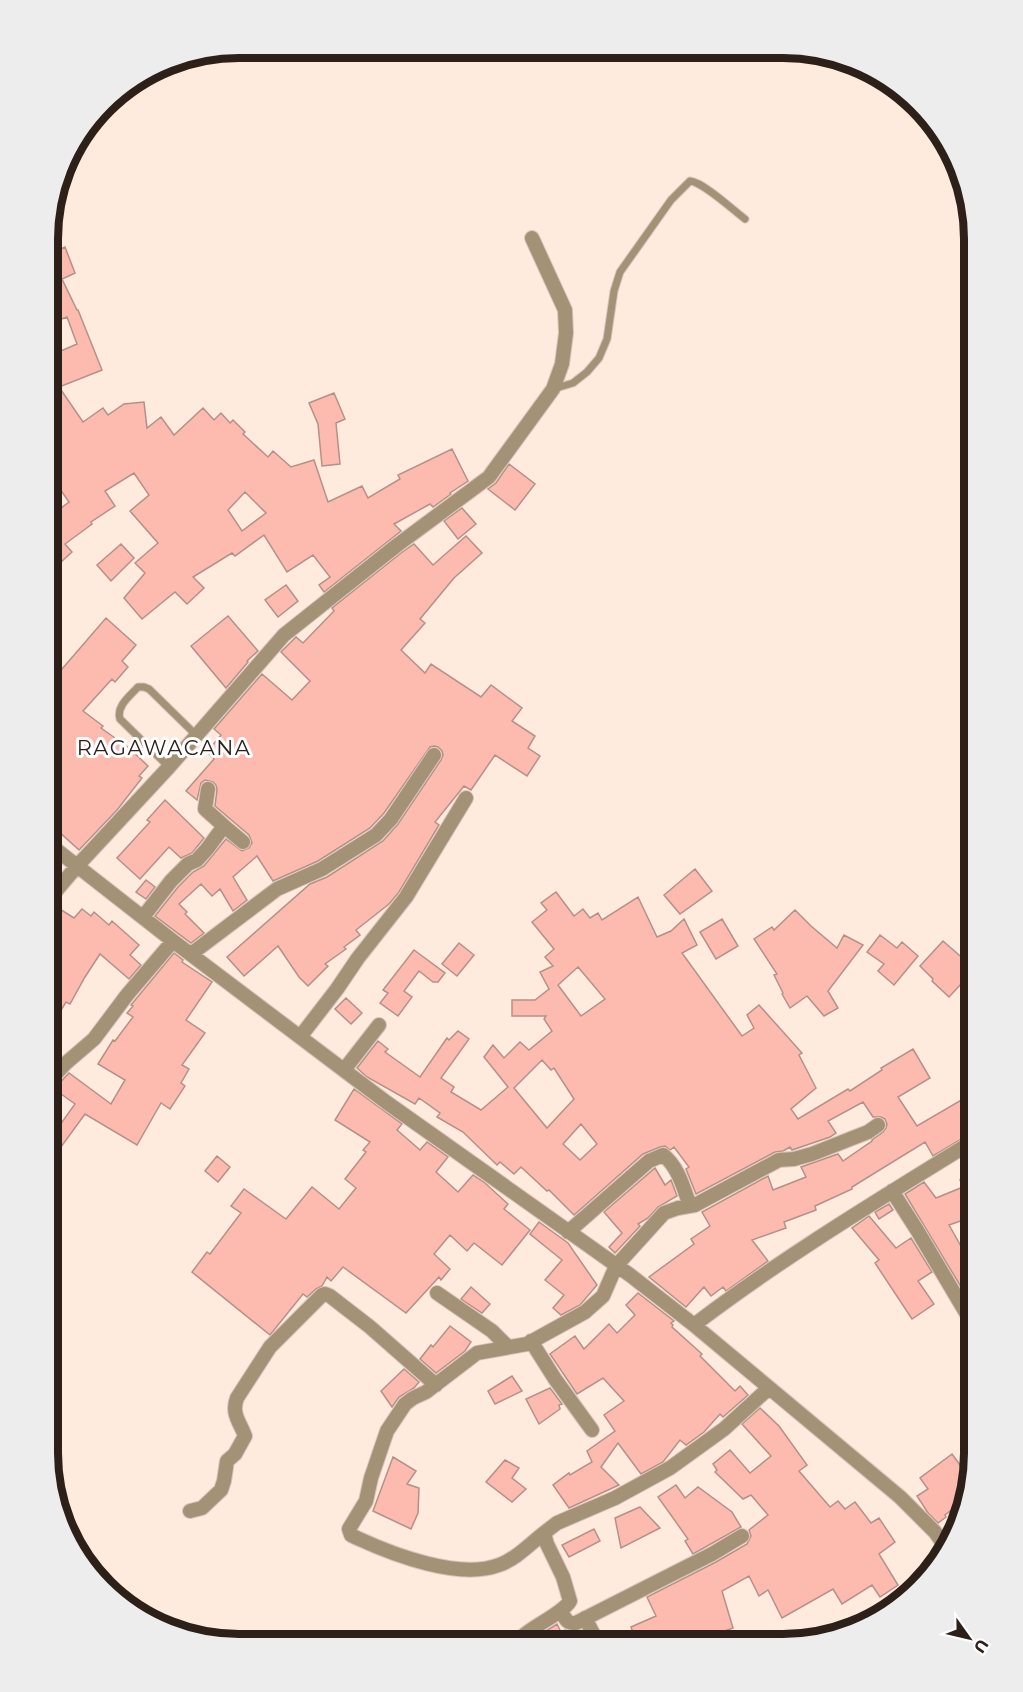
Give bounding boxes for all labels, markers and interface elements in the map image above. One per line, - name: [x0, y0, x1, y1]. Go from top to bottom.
- district label: RAGAWACANA: [77, 735, 251, 760]
- north arrow: [939, 1608, 999, 1668]
- text: U: [970, 1636, 992, 1657]

